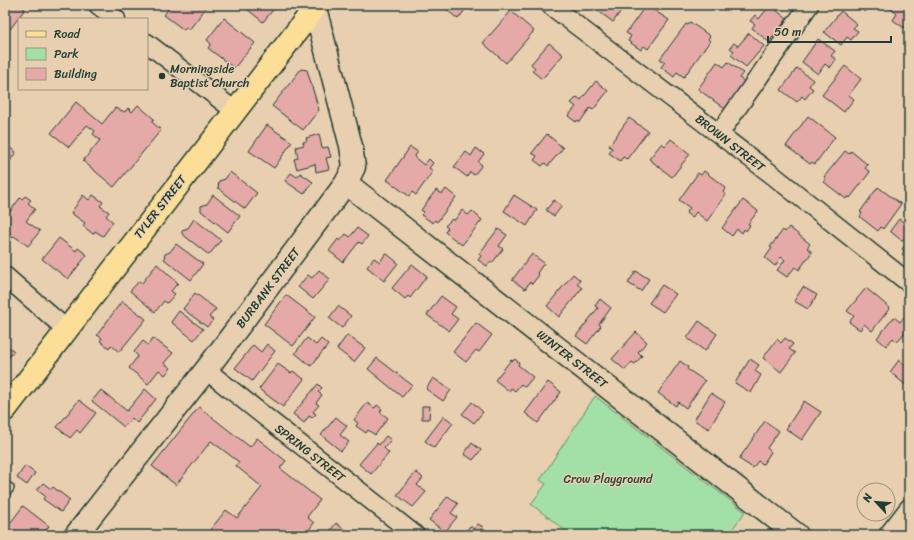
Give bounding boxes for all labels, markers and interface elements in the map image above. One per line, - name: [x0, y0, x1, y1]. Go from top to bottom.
- legend: [18, 18, 148, 90]
- scale bar: [768, 18, 891, 44]
- text: 50 m: [774, 21, 801, 43]
- text: Road: [54, 23, 81, 45]
- text: Park: [54, 43, 79, 65]
- place label: Morningside Baptist Church: [170, 58, 249, 94]
- text: Building: [54, 63, 97, 85]
- marker: Morningside Baptist Church: [157, 71, 167, 81]
- street label: BROWN STREET: [690, 108, 770, 178]
- street label: TYLER STREET: [128, 170, 193, 244]
- street label: BURBANK STREET: [230, 242, 306, 333]
- street label: WINTER STREET: [531, 324, 613, 395]
- street label: SPRING STREET: [270, 418, 351, 488]
- park label: Crow Playground: [564, 468, 653, 490]
- north arrow: [856, 482, 896, 522]
- text: N: [857, 490, 878, 506]

